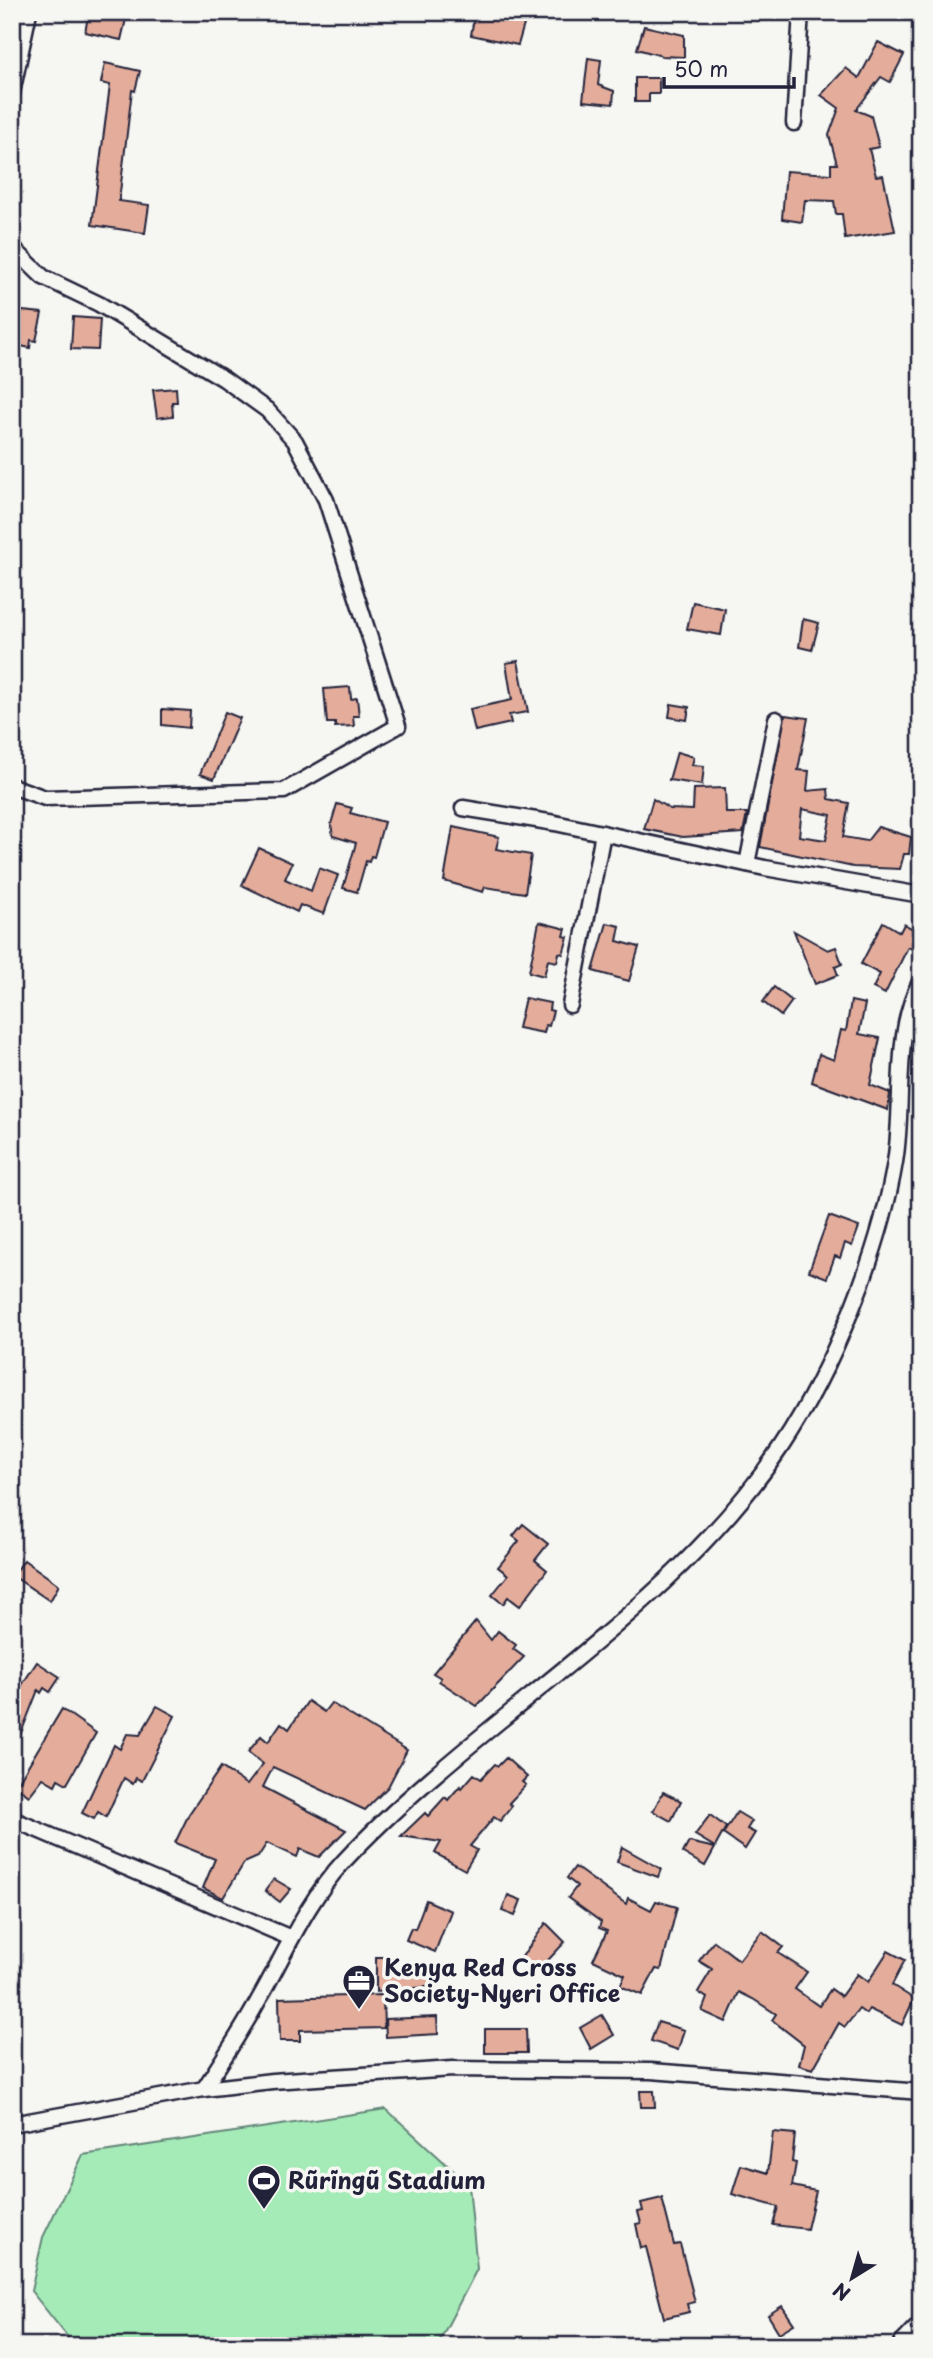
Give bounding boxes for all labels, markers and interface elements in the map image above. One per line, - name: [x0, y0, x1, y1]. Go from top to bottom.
- scale bar: [664, 46, 793, 90]
- text: 50 m: [674, 52, 728, 84]
- place label: Kenya Red Cross Society-Nyeri Office: [384, 1949, 621, 2010]
- office icon: Kenya Red Cross Society-Nyeri Office: [340, 1962, 378, 2011]
- sports icon: Rũrĩngũ Stadium: [245, 2162, 283, 2211]
- place label: Rũrĩngũ Stadium: [288, 2162, 486, 2197]
- north arrow: [818, 2242, 888, 2312]
- text: N: [827, 2277, 856, 2308]

